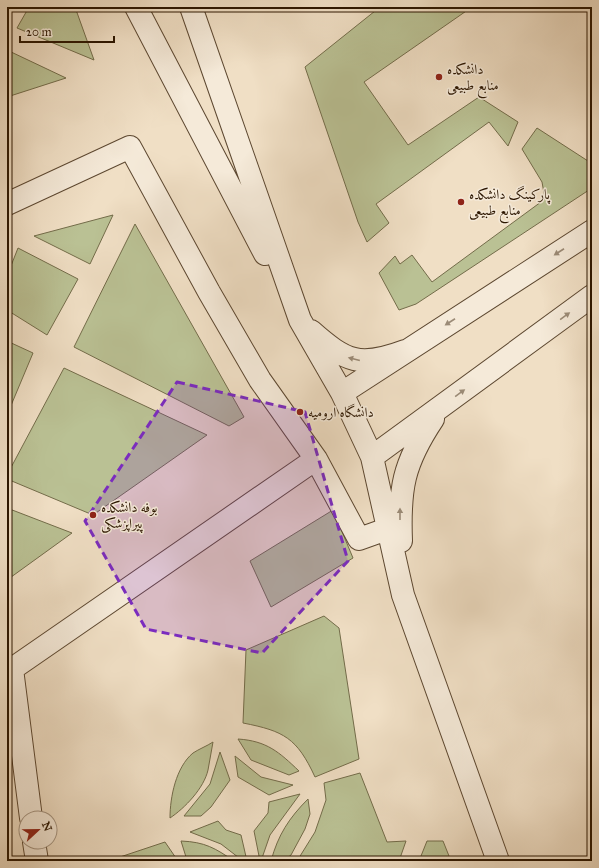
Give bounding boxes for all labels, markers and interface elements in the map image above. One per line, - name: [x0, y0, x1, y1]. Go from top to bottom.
- scale bar: [20, 18, 114, 44]
- text: 20 m: [26, 25, 52, 39]
- place label: دانشکده منابع طبیعی: [447, 61, 499, 99]
- marker: دانشکده منابع طبیعی: [434, 72, 444, 82]
- place label: پارکینگ دانشکده منابع طبیعی: [469, 185, 551, 224]
- marker: پارکینگ دانشکده منابع طبیعی: [456, 197, 466, 207]
- one-way arrow: [554, 248, 564, 256]
- one-way arrow: [560, 312, 570, 320]
- one-way arrow: [444, 319, 456, 326]
- one-way arrow: [348, 356, 360, 362]
- one-way arrow: [455, 389, 465, 397]
- place label: دانشگاه ارومیه: [308, 403, 374, 421]
- marker: دانشگاه ارومیه: [295, 407, 305, 417]
- place label: بوفه دانشکده پیراپزشکی: [101, 499, 158, 534]
- one-way arrow: [397, 507, 403, 520]
- marker: بوفه دانشکده پیراپزشکی: [88, 510, 98, 520]
- north arrow: [18, 810, 58, 850]
- text: N: [39, 820, 55, 834]

